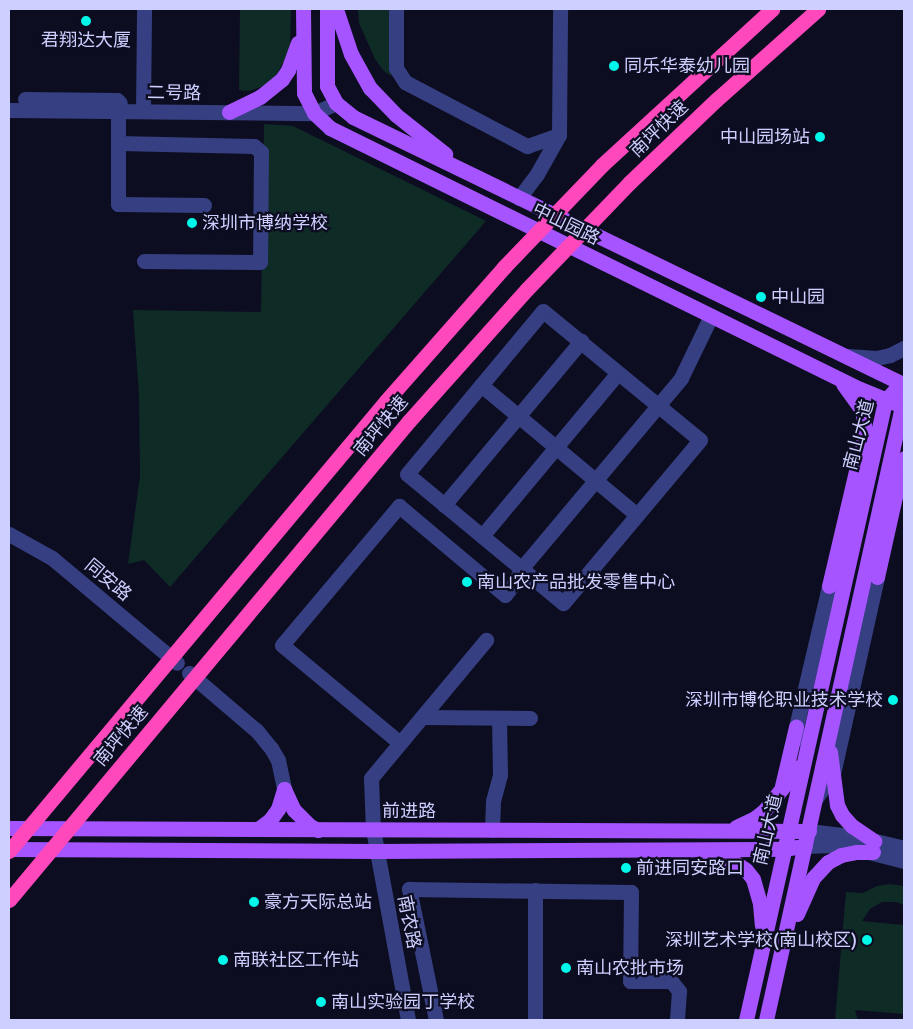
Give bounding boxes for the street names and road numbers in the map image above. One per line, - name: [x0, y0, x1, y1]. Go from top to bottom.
- street label: 二号路: [147, 82, 201, 104]
- street label: 南坪快速: [626, 96, 692, 162]
- street label: 中山园路: [529, 199, 603, 249]
- street label: 南坪快速: [350, 391, 412, 461]
- street label: 南山大道: [839, 397, 879, 473]
- street label: 同安路: [80, 554, 136, 606]
- street label: 南坪快速: [90, 701, 152, 771]
- street label: 南山大道: [749, 792, 787, 868]
- street label: 前进路: [382, 800, 436, 822]
- street label: 南农路: [393, 893, 425, 951]

